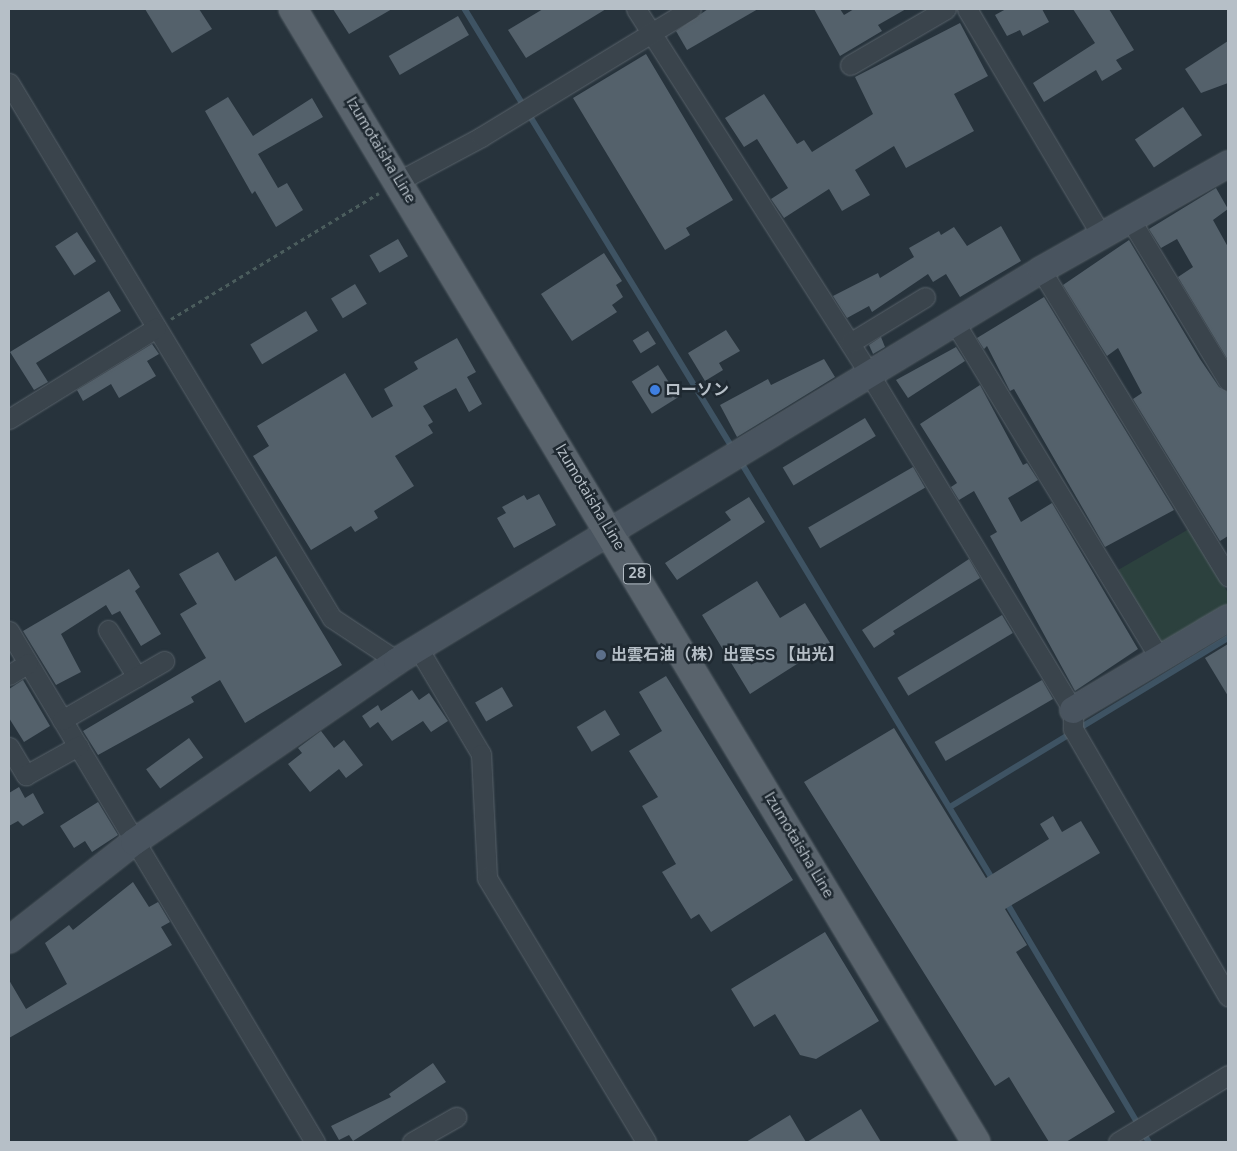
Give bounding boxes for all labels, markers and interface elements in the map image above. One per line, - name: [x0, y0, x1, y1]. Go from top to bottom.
- street label: Izumotaisha Line: [342, 94, 420, 206]
- place label: ローソン: [665, 380, 729, 400]
- marker: ローソン: [649, 384, 661, 396]
- street label: Izumotaisha Line: [551, 441, 629, 553]
- road number: 28: [622, 562, 652, 586]
- place label: 出雲石油（株）出雲SS 【出光】: [611, 645, 844, 665]
- marker: 出雲石油（株）出雲SS 【出光】: [595, 649, 607, 661]
- street label: Izumotaisha Line: [760, 789, 838, 901]

